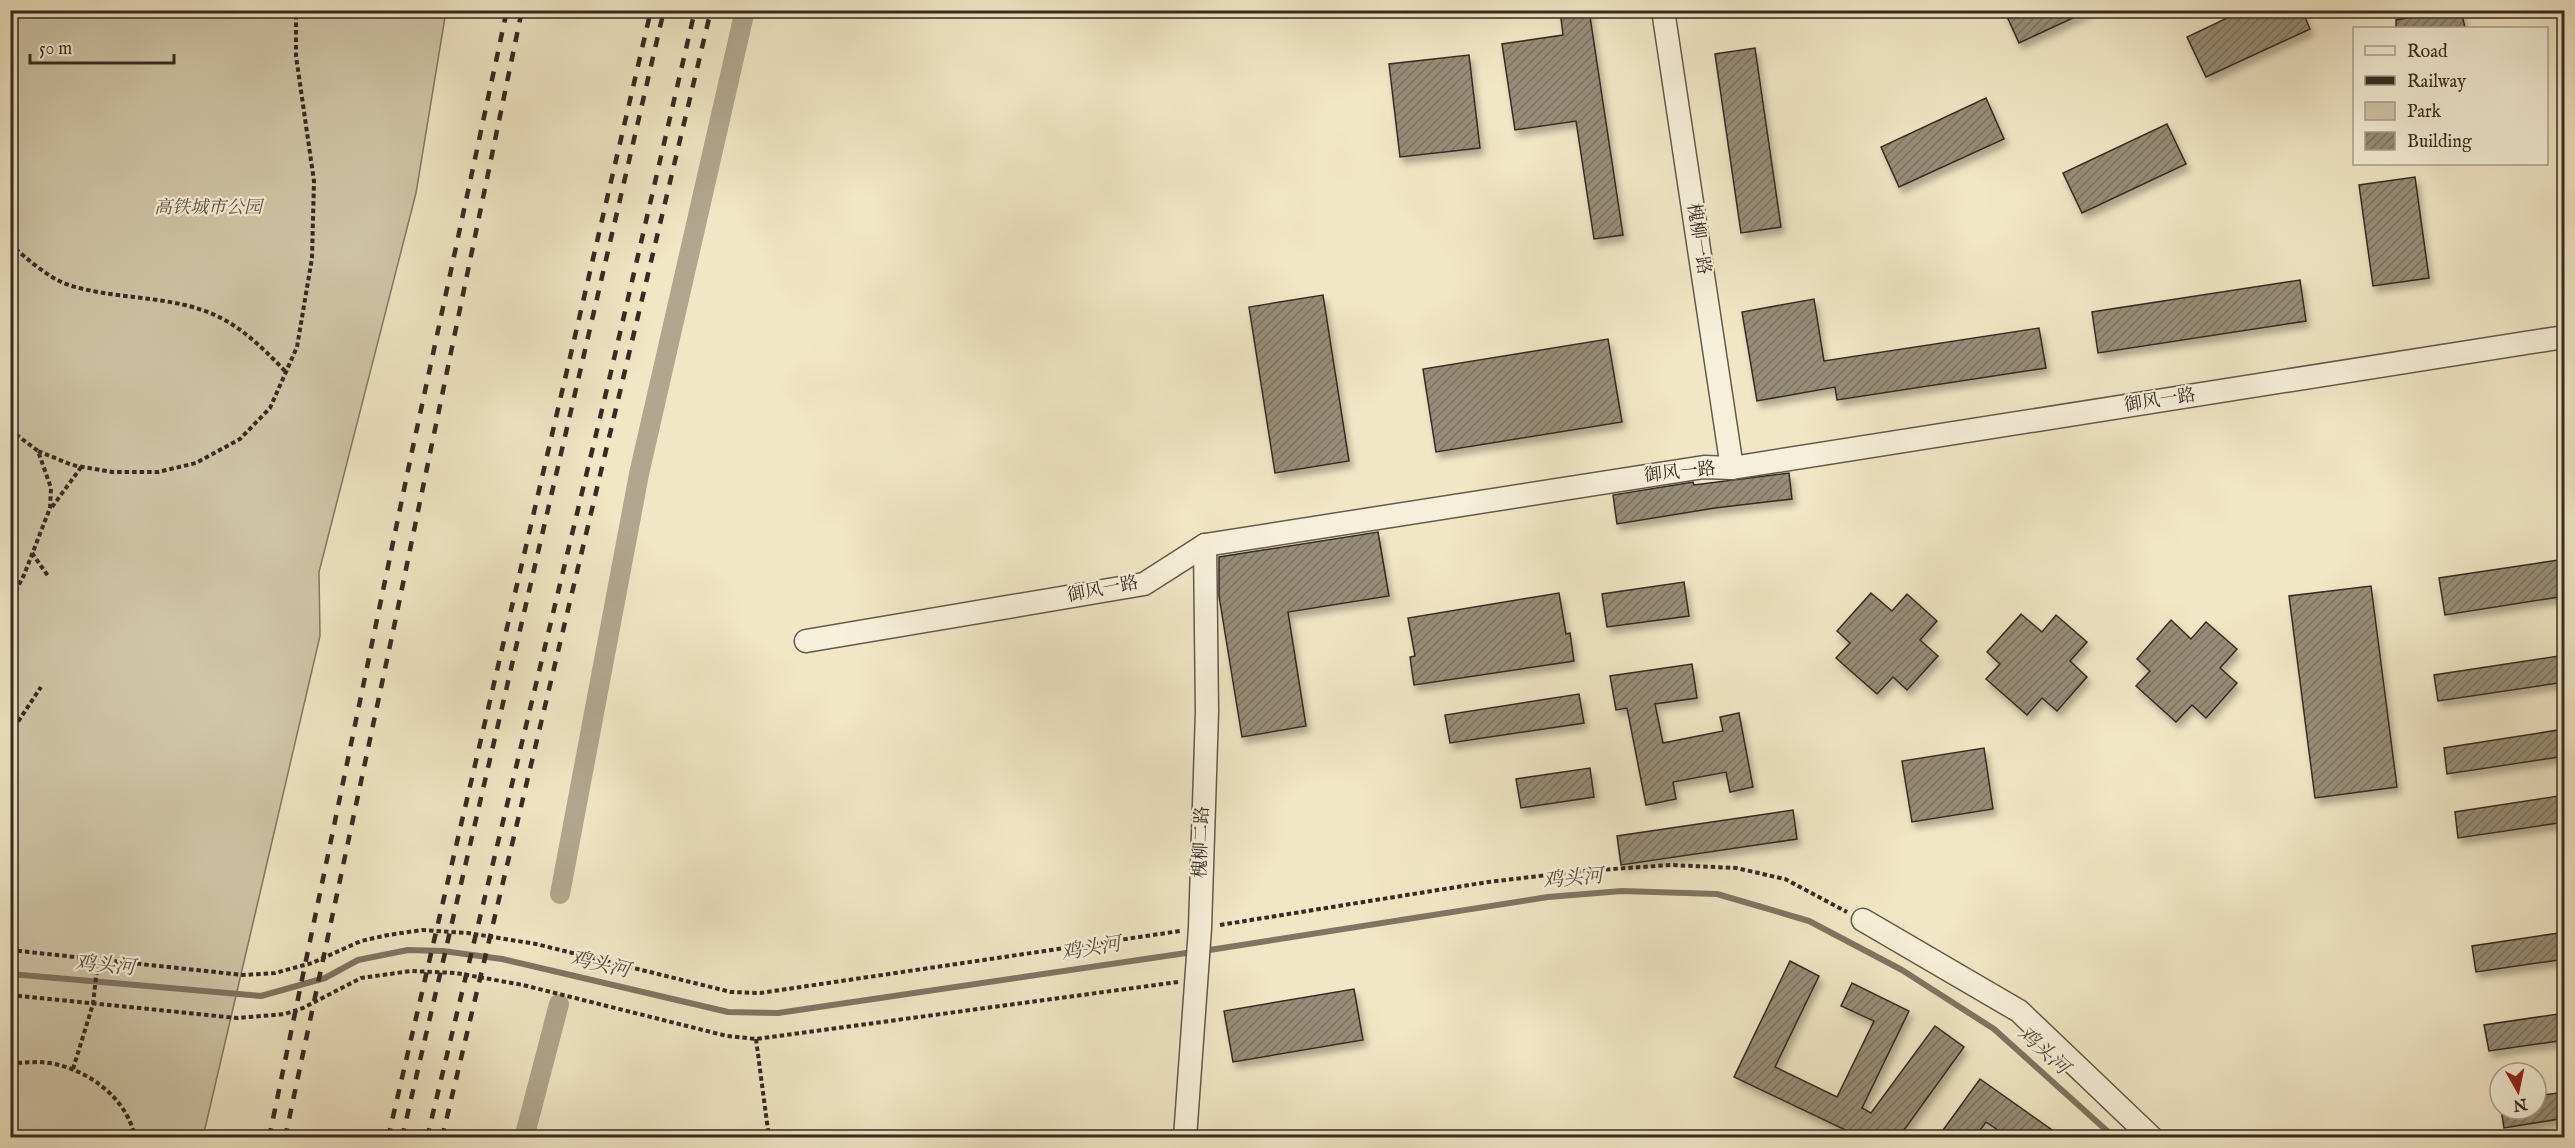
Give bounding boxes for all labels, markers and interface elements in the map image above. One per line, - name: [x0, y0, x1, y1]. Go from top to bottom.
- scale bar: [30, 27, 174, 65]
- legend: [2353, 27, 2548, 165]
- text: 50 m: [39, 38, 72, 61]
- text: Road: [2407, 41, 2448, 64]
- text: Railway: [2407, 71, 2466, 94]
- text: Park: [2407, 101, 2442, 124]
- text: Building: [2407, 131, 2472, 154]
- park label: 高铁城市公园: [154, 197, 265, 220]
- street label: 槐柳一路: [1681, 202, 1715, 276]
- street label: 御风一路: [2123, 384, 2197, 418]
- street label: 御风一路: [1643, 458, 1717, 488]
- street label: 御风一路: [1065, 572, 1141, 608]
- street label: 槐柳二路: [1189, 806, 1215, 878]
- water label: 鸡头河: [1542, 864, 1607, 894]
- water label: 鸡头河: [1059, 931, 1126, 966]
- water label: 鸡头河: [568, 946, 635, 985]
- water label: 鸡头河: [74, 951, 139, 981]
- water label: 鸡头河: [2012, 1022, 2076, 1082]
- north arrow: [2488, 1061, 2548, 1121]
- text: N: [2511, 1093, 2529, 1115]

